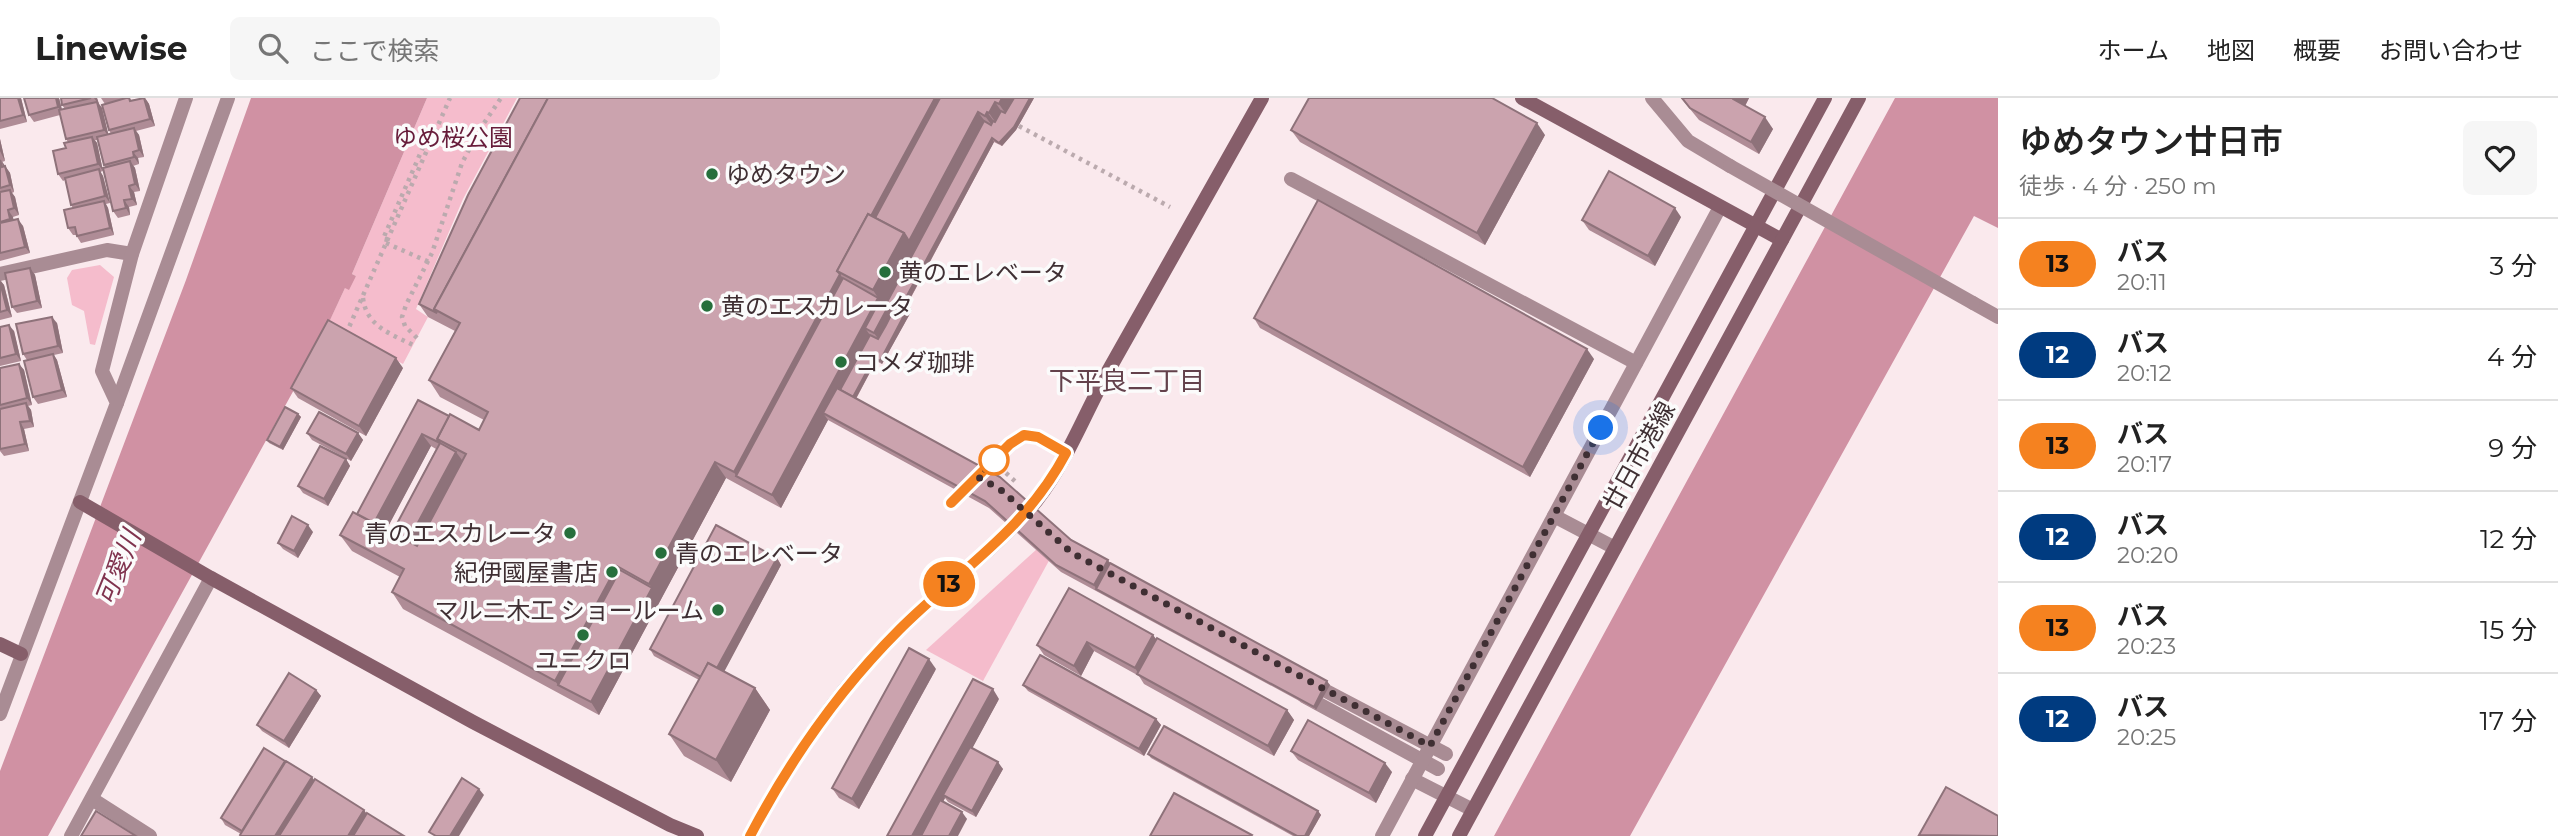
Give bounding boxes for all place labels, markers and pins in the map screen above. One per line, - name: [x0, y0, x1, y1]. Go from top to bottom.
- place label: ゆめタウン: [726, 160, 846, 189]
- marker: ゆめタウン: [704, 166, 720, 182]
- place label: 黄のエレベータ: [899, 258, 1067, 287]
- marker: 黄のエレベータ: [877, 264, 893, 280]
- place label: 黄のエスカレータ: [721, 292, 913, 321]
- marker: 黄のエスカレータ: [699, 298, 715, 314]
- place label: コメダ珈琲: [855, 348, 975, 377]
- marker: コメダ珈琲: [833, 354, 849, 370]
- unlabelled marker: [979, 445, 1009, 475]
- place label: 青のエスカレータ: [364, 519, 556, 548]
- marker: 青のエスカレータ: [562, 525, 578, 541]
- place label: 青のエレベータ: [675, 539, 843, 568]
- marker: 青のエレベータ: [653, 545, 669, 561]
- place label: 紀伊國屋書店: [454, 558, 598, 587]
- marker: 紀伊國屋書店: [604, 564, 620, 580]
- place label: マルニ木工 ショールーム: [434, 596, 704, 625]
- marker: マルニ木工 ショールーム: [710, 602, 726, 618]
- marker: ユニクロ: [575, 627, 591, 643]
- place label: ユニクロ: [535, 646, 631, 675]

